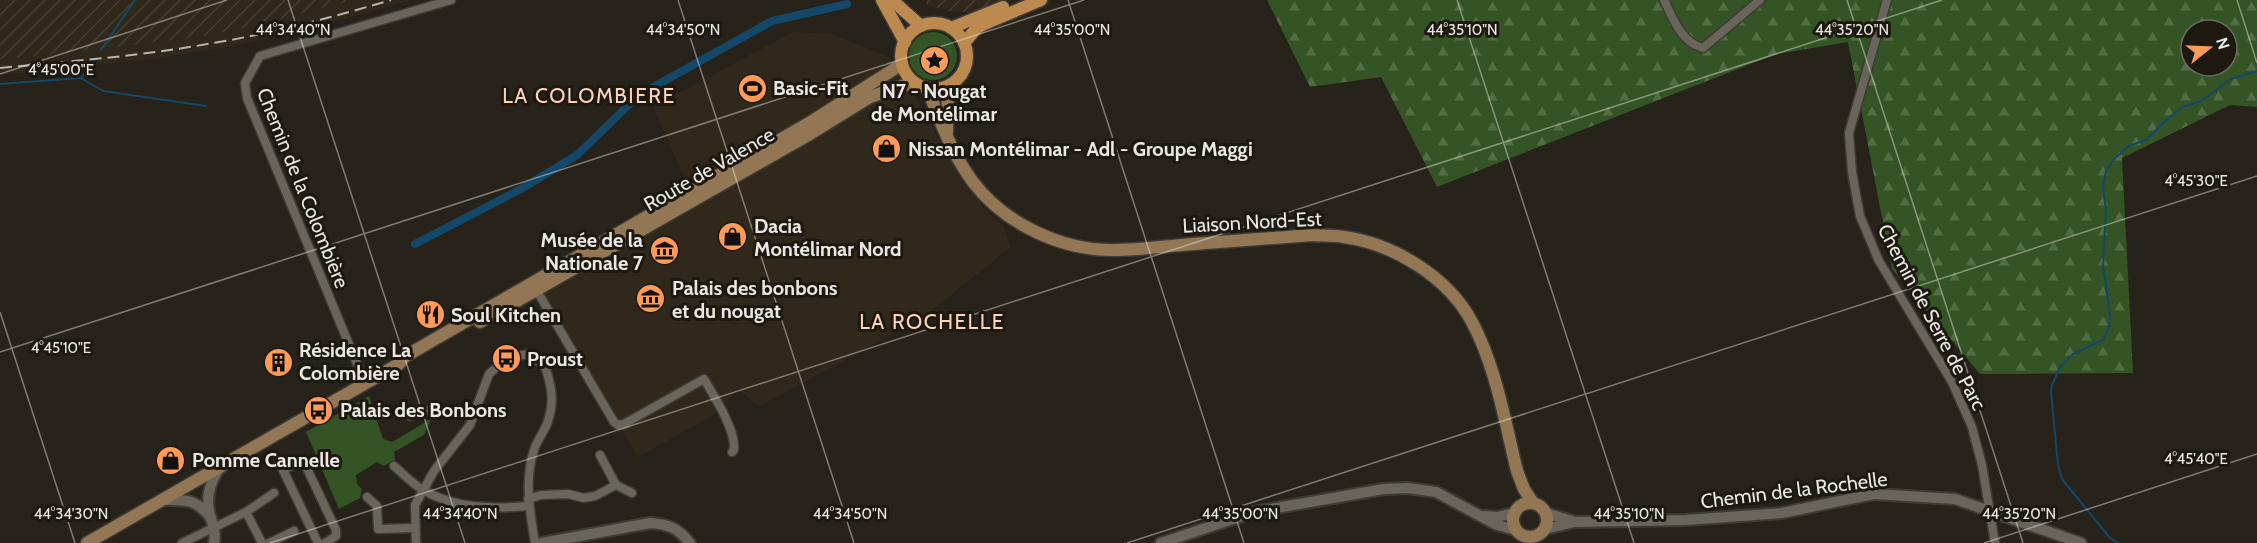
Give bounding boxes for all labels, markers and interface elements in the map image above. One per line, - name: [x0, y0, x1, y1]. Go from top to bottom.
- north arrow: [2179, 18, 2239, 78]
- text: 44°34'40"N: [256, 21, 330, 39]
- text: 44°34'50"N: [646, 21, 720, 39]
- text: 44°35'00"N: [1034, 21, 1110, 39]
- text: 44°35'10"N: [1426, 21, 1498, 39]
- text: 44°35'20"N: [1815, 21, 1889, 39]
- text: N: [2212, 35, 2234, 52]
- place icon: N7 - Nougat de Montélimar: [918, 45, 950, 77]
- text: 4°45'00"E: [28, 61, 94, 79]
- sports icon: Basic-Fit: [736, 72, 768, 104]
- place label: Basic-Fit: [773, 76, 848, 100]
- place label: N7 - Nougat de Montélimar: [871, 79, 997, 126]
- district label: LA COLOMBIERE: [502, 83, 676, 108]
- street label: Chemin de la Colombière: [252, 84, 354, 292]
- street label: Route de Valence: [640, 122, 778, 216]
- shop icon: Nissan Montélimar - Adl - Groupe Maggi: [871, 133, 903, 165]
- place label: Nissan Montélimar - Adl - Groupe Maggi: [908, 137, 1253, 161]
- text: 4°45'30"E: [2164, 172, 2228, 190]
- street label: Liaison Nord-Est: [1182, 206, 1323, 238]
- place label: Dacia Montélimar Nord: [754, 214, 902, 261]
- street label: Chemin de Serre de Parc: [1873, 220, 1991, 414]
- shop icon: Dacia Montélimar Nord: [717, 221, 749, 253]
- place label: Musée de la Nationale 7: [541, 228, 644, 275]
- museum icon: Musée de la Nationale 7: [648, 235, 680, 267]
- place label: Palais des bonbons et du nougat: [672, 276, 837, 323]
- museum icon: Palais des bonbons et du nougat: [635, 283, 667, 315]
- restaurant icon: Soul Kitchen: [414, 299, 446, 331]
- place label: Soul Kitchen: [451, 303, 561, 327]
- district label: LA ROCHELLE: [859, 309, 1005, 334]
- place label: Résidence La Colombière: [299, 338, 411, 385]
- text: 4°45'10"E: [31, 339, 91, 357]
- bus stop icon: Proust: [490, 343, 522, 375]
- building icon: Résidence La Colombière: [262, 346, 294, 378]
- place label: Proust: [527, 347, 583, 371]
- bus stop icon: Palais des Bonbons: [303, 394, 335, 426]
- place label: Palais des Bonbons: [340, 398, 507, 422]
- shop icon: Pomme Cannelle: [155, 444, 187, 476]
- place label: Pomme Cannelle: [192, 448, 340, 472]
- text: 4°45'40"E: [2164, 450, 2228, 468]
- street label: Chemin de la Rochelle: [1699, 467, 1889, 513]
- text: 44°34'30"N: [34, 505, 108, 523]
- text: 44°34'40"N: [423, 505, 497, 523]
- text: 44°34'50"N: [813, 505, 887, 523]
- text: 44°35'00"N: [1202, 505, 1278, 523]
- text: 44°35'10"N: [1593, 505, 1665, 523]
- text: 44°35'20"N: [1982, 505, 2056, 523]

